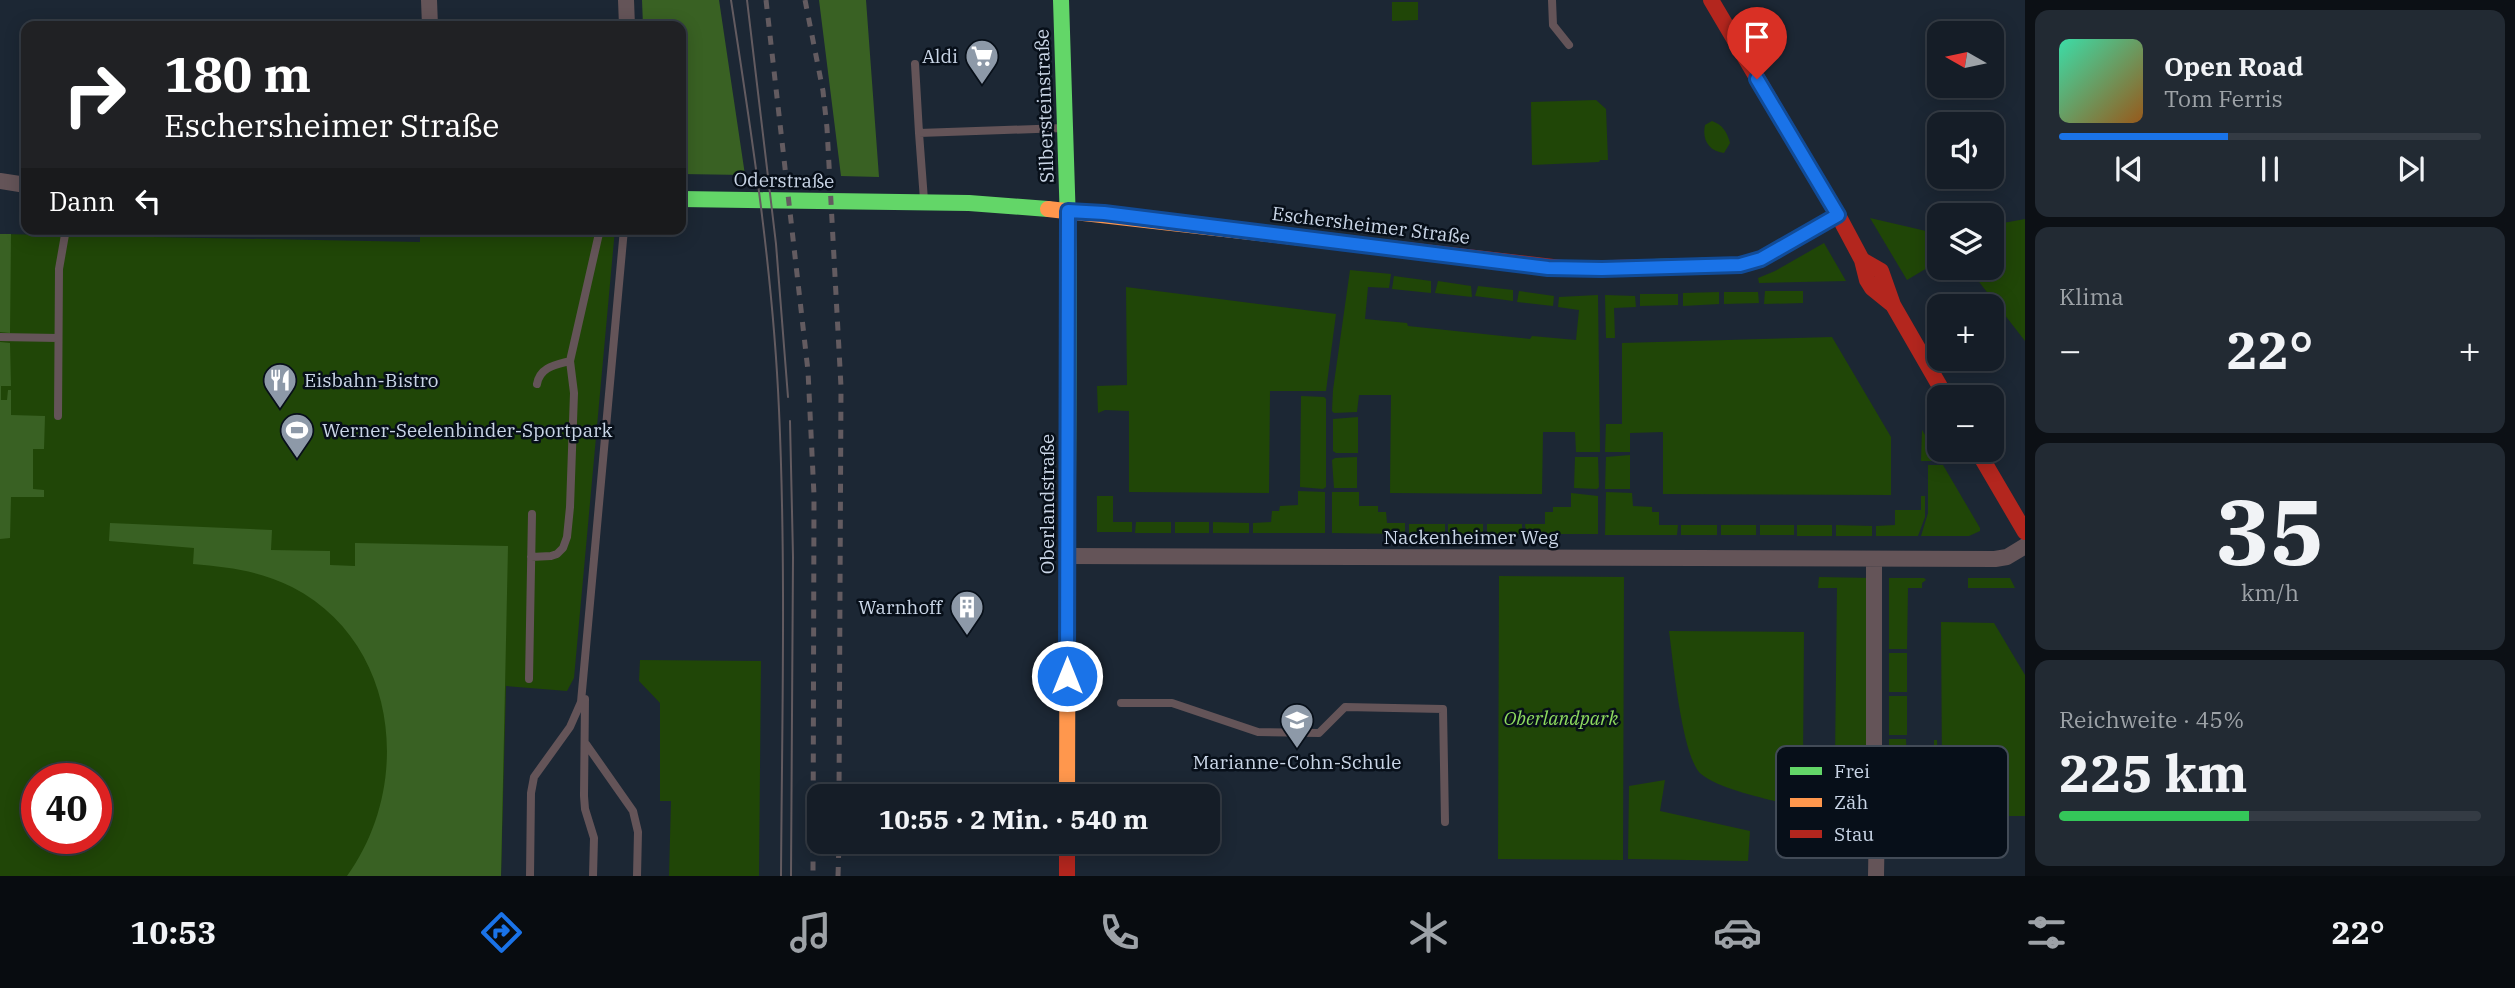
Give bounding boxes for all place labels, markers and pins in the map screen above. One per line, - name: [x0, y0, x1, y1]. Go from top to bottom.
- pin: [1727, 7, 1787, 79]
- supermarket icon: Aldi: [963, 37, 1001, 86]
- place label: Aldi: [922, 44, 958, 68]
- restaurant icon: Eisbahn-Bistro: [261, 361, 299, 410]
- place label: Eisbahn-Bistro: [304, 368, 439, 392]
- sports icon: Werner-Seelenbinder-Sportpark: [278, 411, 316, 460]
- place label: Werner-Seelenbinder-Sportpark: [322, 418, 613, 442]
- building icon: Warnhoff: [948, 588, 986, 637]
- place label: Warnhoff: [858, 595, 943, 619]
- school or university icon: Marianne-Cohn-Schule: [1278, 701, 1316, 750]
- place label: Marianne-Cohn-Schule: [1193, 750, 1401, 774]

